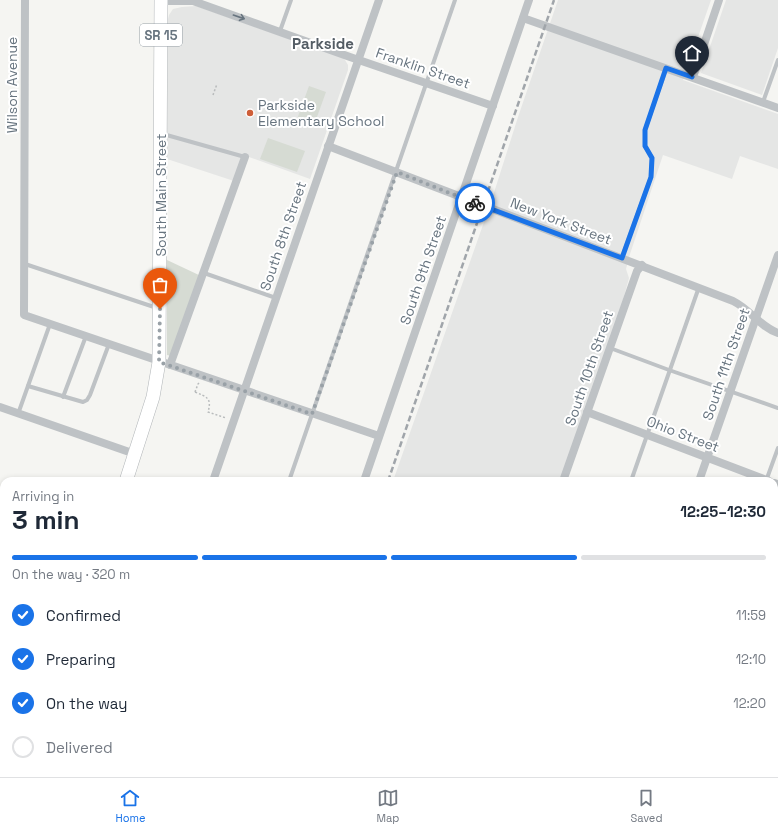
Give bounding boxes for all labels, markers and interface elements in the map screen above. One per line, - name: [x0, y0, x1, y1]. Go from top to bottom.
- one-way arrow: [232, 14, 245, 21]
- road number: SR 15: [140, 24, 182, 46]
- district label: Parkside: [292, 34, 354, 53]
- pin: [675, 36, 709, 77]
- street label: Wilson Avenue: [3, 37, 21, 133]
- icon: home: [681, 42, 703, 64]
- street label: Franklin Street: [373, 43, 473, 93]
- place label: Parkside Elementary School: [258, 96, 384, 130]
- marker: Parkside Elementary School: [245, 108, 255, 118]
- street label: South Main Street: [152, 134, 170, 256]
- street label: South 8th Street: [256, 179, 310, 293]
- courier: [455, 183, 495, 223]
- icon: bike: [464, 192, 486, 214]
- street label: New York Street: [508, 193, 614, 249]
- street label: South 9th Street: [396, 213, 450, 327]
- pin: [143, 268, 177, 309]
- icon: bag: [149, 274, 171, 296]
- street label: South 11th Street: [698, 306, 754, 422]
- street label: South 10th Street: [561, 308, 617, 428]
- street label: Ohio Street: [644, 412, 722, 456]
- text: Arriving in: [12, 488, 74, 505]
- text: 12:25–12:30: [680, 502, 766, 521]
- text: 3 min: [12, 503, 80, 537]
- text: On the way · 320 m: [12, 566, 130, 583]
- icon: check: [12, 604, 34, 626]
- text: Confirmed: [46, 606, 121, 625]
- text: 11:59: [736, 607, 766, 624]
- icon: check: [12, 648, 34, 670]
- text: Preparing: [46, 650, 116, 669]
- text: 12:10: [736, 651, 766, 668]
- icon: check: [12, 692, 34, 714]
- text: On the way: [46, 694, 127, 713]
- text: 12:20: [733, 695, 766, 712]
- text: Delivered: [46, 738, 113, 757]
- tab: Home: [115, 787, 145, 825]
- tab: Map: [376, 787, 399, 825]
- tab: Saved: [630, 787, 662, 825]

